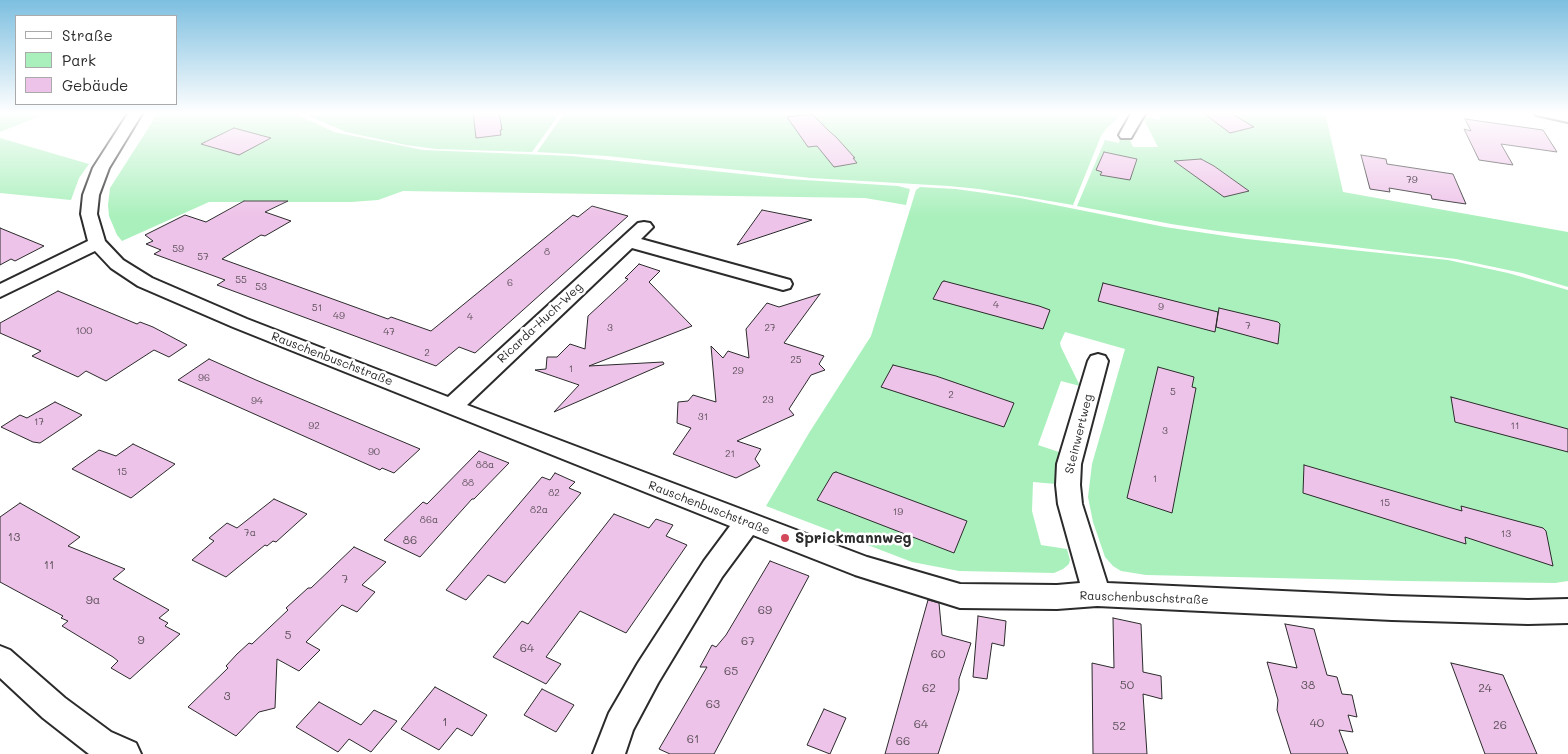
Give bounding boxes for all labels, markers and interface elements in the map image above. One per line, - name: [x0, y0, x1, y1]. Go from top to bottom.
- legend: [15, 15, 178, 105]
- text: Straße: [62, 25, 113, 45]
- text: Park: [62, 50, 96, 70]
- text: Gebäude: [62, 75, 128, 95]
- house number: 79: [1406, 174, 1418, 186]
- house number: 59: [172, 243, 184, 255]
- house number: 8: [544, 246, 550, 258]
- house number: 57: [197, 251, 209, 263]
- house number: 55: [235, 274, 247, 286]
- house number: 6: [507, 277, 513, 289]
- street label: Ricarda-Huch-Weg: [494, 280, 586, 366]
- house number: 53: [255, 281, 267, 293]
- house number: 4: [993, 299, 999, 311]
- house number: 9: [1158, 301, 1164, 313]
- house number: 51: [312, 302, 322, 314]
- house number: 49: [333, 310, 345, 322]
- house number: 4: [467, 311, 473, 323]
- house number: 7: [1245, 320, 1251, 332]
- house number: 3: [607, 322, 613, 334]
- house number: 27: [764, 322, 776, 334]
- house number: 100: [76, 325, 92, 337]
- house number: 47: [383, 326, 395, 338]
- street label: Rauschenbuschstraße: [269, 329, 395, 389]
- house number: 2: [424, 347, 430, 359]
- house number: 25: [790, 354, 802, 366]
- house number: 1: [569, 363, 573, 375]
- house number: 29: [732, 365, 744, 377]
- house number: 96: [198, 372, 210, 384]
- house number: 5: [1170, 386, 1176, 398]
- house number: 2: [948, 389, 954, 401]
- street label: Steinwertweg: [1062, 393, 1096, 475]
- house number: 23: [762, 394, 774, 406]
- house number: 94: [251, 395, 263, 407]
- house number: 31: [698, 411, 708, 423]
- house number: 17: [34, 416, 44, 428]
- house number: 92: [308, 420, 320, 432]
- house number: 11: [1511, 420, 1519, 432]
- house number: 3: [1162, 425, 1168, 437]
- house number: 90: [368, 446, 380, 458]
- house number: 21: [725, 448, 735, 460]
- house number: 88a: [476, 459, 494, 471]
- house number: 15: [117, 466, 127, 478]
- house number: 1: [1153, 473, 1157, 485]
- house number: 88: [462, 477, 474, 489]
- street label: Rauschenbuschstraße: [646, 478, 772, 538]
- house number: 82: [548, 487, 560, 499]
- house number: 15: [1380, 497, 1390, 509]
- house number: 82a: [530, 504, 548, 516]
- house number: 19: [893, 506, 903, 518]
- house number: 86a: [420, 514, 438, 526]
- house number: 7a: [244, 527, 256, 539]
- house number: 13: [1501, 528, 1511, 540]
- place label: Sprickmannweg: [795, 529, 912, 547]
- house number: 13: [8, 530, 20, 544]
- marker: Sprickmannweg: [779, 532, 791, 544]
- house number: 86: [403, 533, 417, 547]
- house number: 11: [44, 558, 54, 572]
- house number: 7: [342, 572, 348, 586]
- street label: Rauschenbuschstraße: [1079, 589, 1209, 607]
- house number: 9a: [86, 593, 100, 607]
- house number: 69: [758, 603, 772, 617]
- house number: 5: [285, 628, 291, 642]
- house number: 9: [137, 633, 145, 647]
- house number: 67: [741, 634, 755, 648]
- house number: 64: [520, 641, 534, 655]
- house number: 60: [931, 647, 945, 661]
- house number: 65: [724, 664, 738, 678]
- house number: 50: [1120, 678, 1134, 692]
- house number: 38: [1301, 678, 1315, 692]
- house number: 62: [922, 681, 936, 695]
- house number: 24: [1478, 681, 1492, 695]
- house number: 3: [223, 689, 231, 703]
- house number: 63: [706, 697, 720, 711]
- house number: 1: [442, 715, 448, 729]
- house number: 40: [1310, 716, 1324, 730]
- house number: 64: [914, 717, 928, 731]
- house number: 26: [1493, 718, 1507, 732]
- house number: 52: [1112, 719, 1126, 733]
- house number: 61: [687, 732, 699, 746]
- house number: 66: [896, 734, 910, 748]

